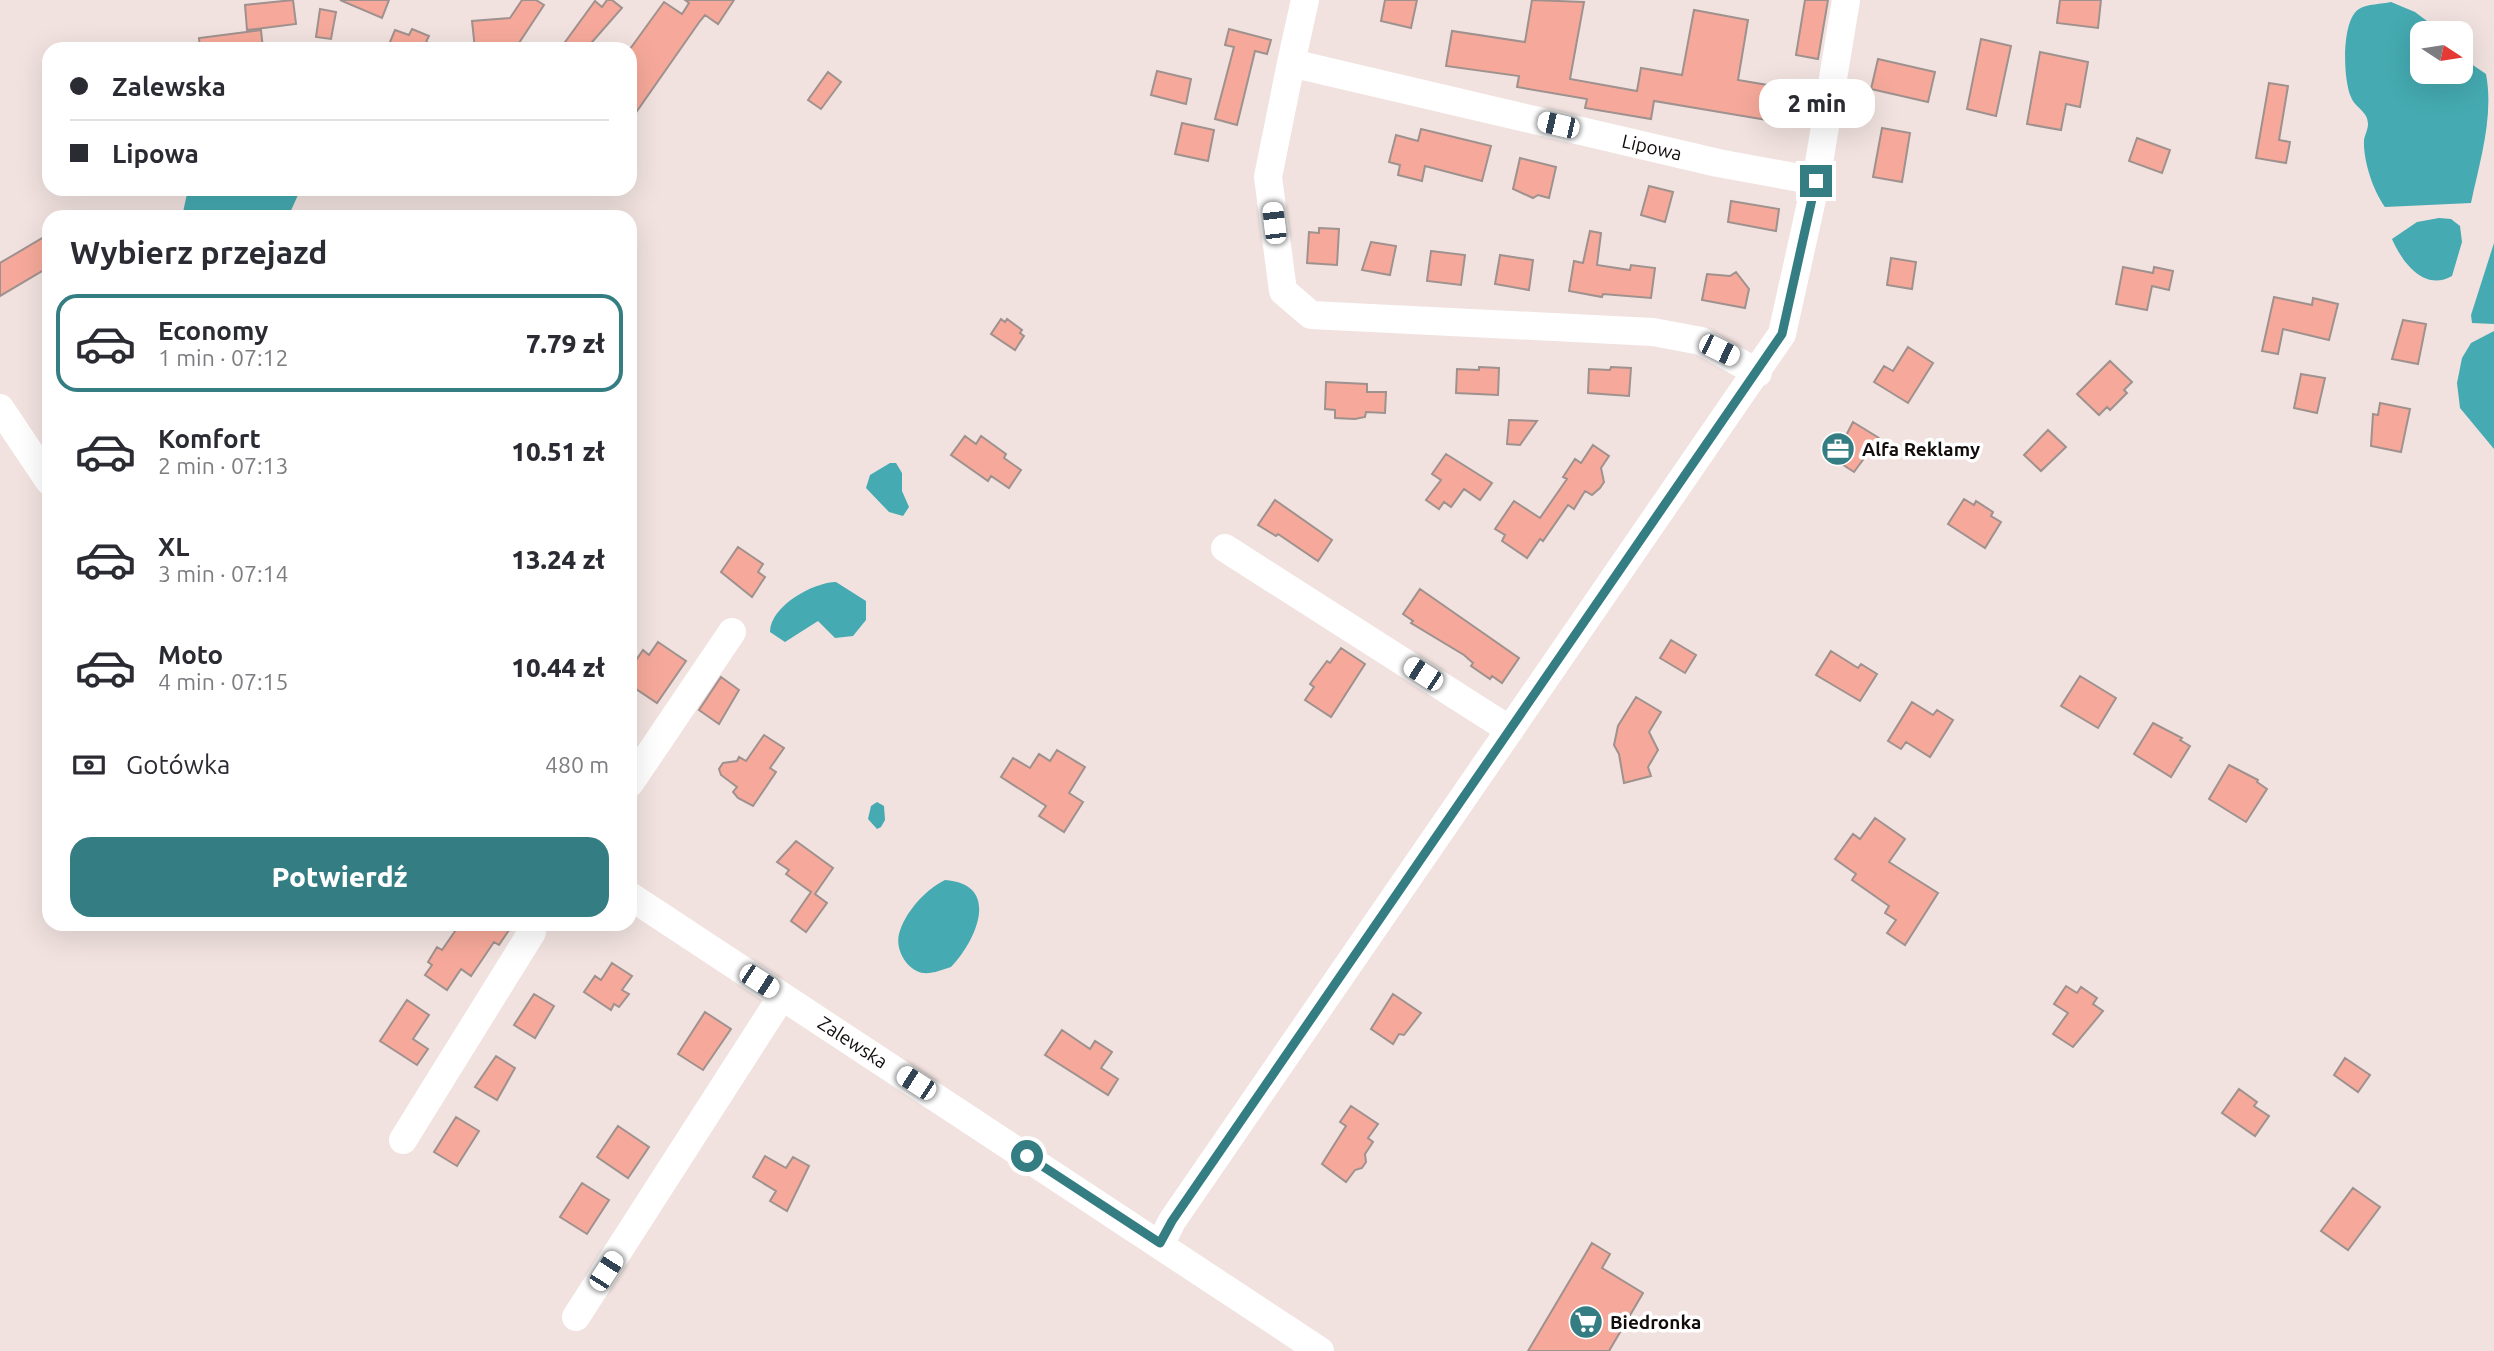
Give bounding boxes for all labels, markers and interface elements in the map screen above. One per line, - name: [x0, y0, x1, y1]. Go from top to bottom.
- north arrow: [2410, 21, 2473, 84]
- map controls: [2410, 21, 2473, 84]
- text: Zalewska: [112, 72, 226, 101]
- callout: 2 min: [1758, 80, 1874, 128]
- text: 2 min: [1788, 91, 1846, 116]
- car: [1536, 110, 1581, 140]
- street label: Lipowa: [1620, 129, 1684, 165]
- text: Lipowa: [112, 139, 199, 168]
- route end: [1800, 165, 1832, 197]
- car: [1262, 201, 1287, 245]
- text: Wybierz przejazd: [70, 234, 328, 270]
- icon: car: [74, 312, 137, 375]
- text: Economy: [158, 316, 268, 345]
- text: 7.79 zł: [526, 329, 605, 358]
- car: [1696, 331, 1743, 369]
- text: 1 min · 07:12: [158, 345, 289, 370]
- icon: car: [74, 420, 137, 483]
- text: Komfort: [158, 424, 261, 453]
- office icon: Alfa Reklamy: [1819, 430, 1857, 468]
- text: 10.51 zł: [511, 437, 605, 466]
- place label: Alfa Reklamy: [1862, 438, 1980, 460]
- text: 2 min · 07:13: [158, 453, 289, 478]
- icon: car: [74, 528, 137, 591]
- text: XL: [158, 532, 189, 561]
- text: 13.24 zł: [511, 545, 605, 574]
- text: 3 min · 07:14: [158, 561, 289, 586]
- icon: car: [74, 636, 137, 699]
- text: Moto: [158, 640, 223, 669]
- text: 10.44 zł: [511, 653, 605, 682]
- car: [1400, 654, 1447, 694]
- text: 4 min · 07:15: [158, 669, 289, 694]
- icon: cash: [70, 746, 108, 784]
- text: Gotówka: [126, 750, 230, 779]
- text: 480 m: [545, 752, 609, 777]
- button: Potwierdź: [70, 837, 609, 917]
- car: [736, 961, 783, 1001]
- street label: Zalewska: [814, 1011, 892, 1073]
- car: [893, 1063, 940, 1103]
- route start: [1011, 1140, 1043, 1172]
- car: [586, 1248, 627, 1294]
- supermarket icon: Biedronka: [1567, 1303, 1605, 1341]
- place label: Biedronka: [1610, 1311, 1701, 1333]

